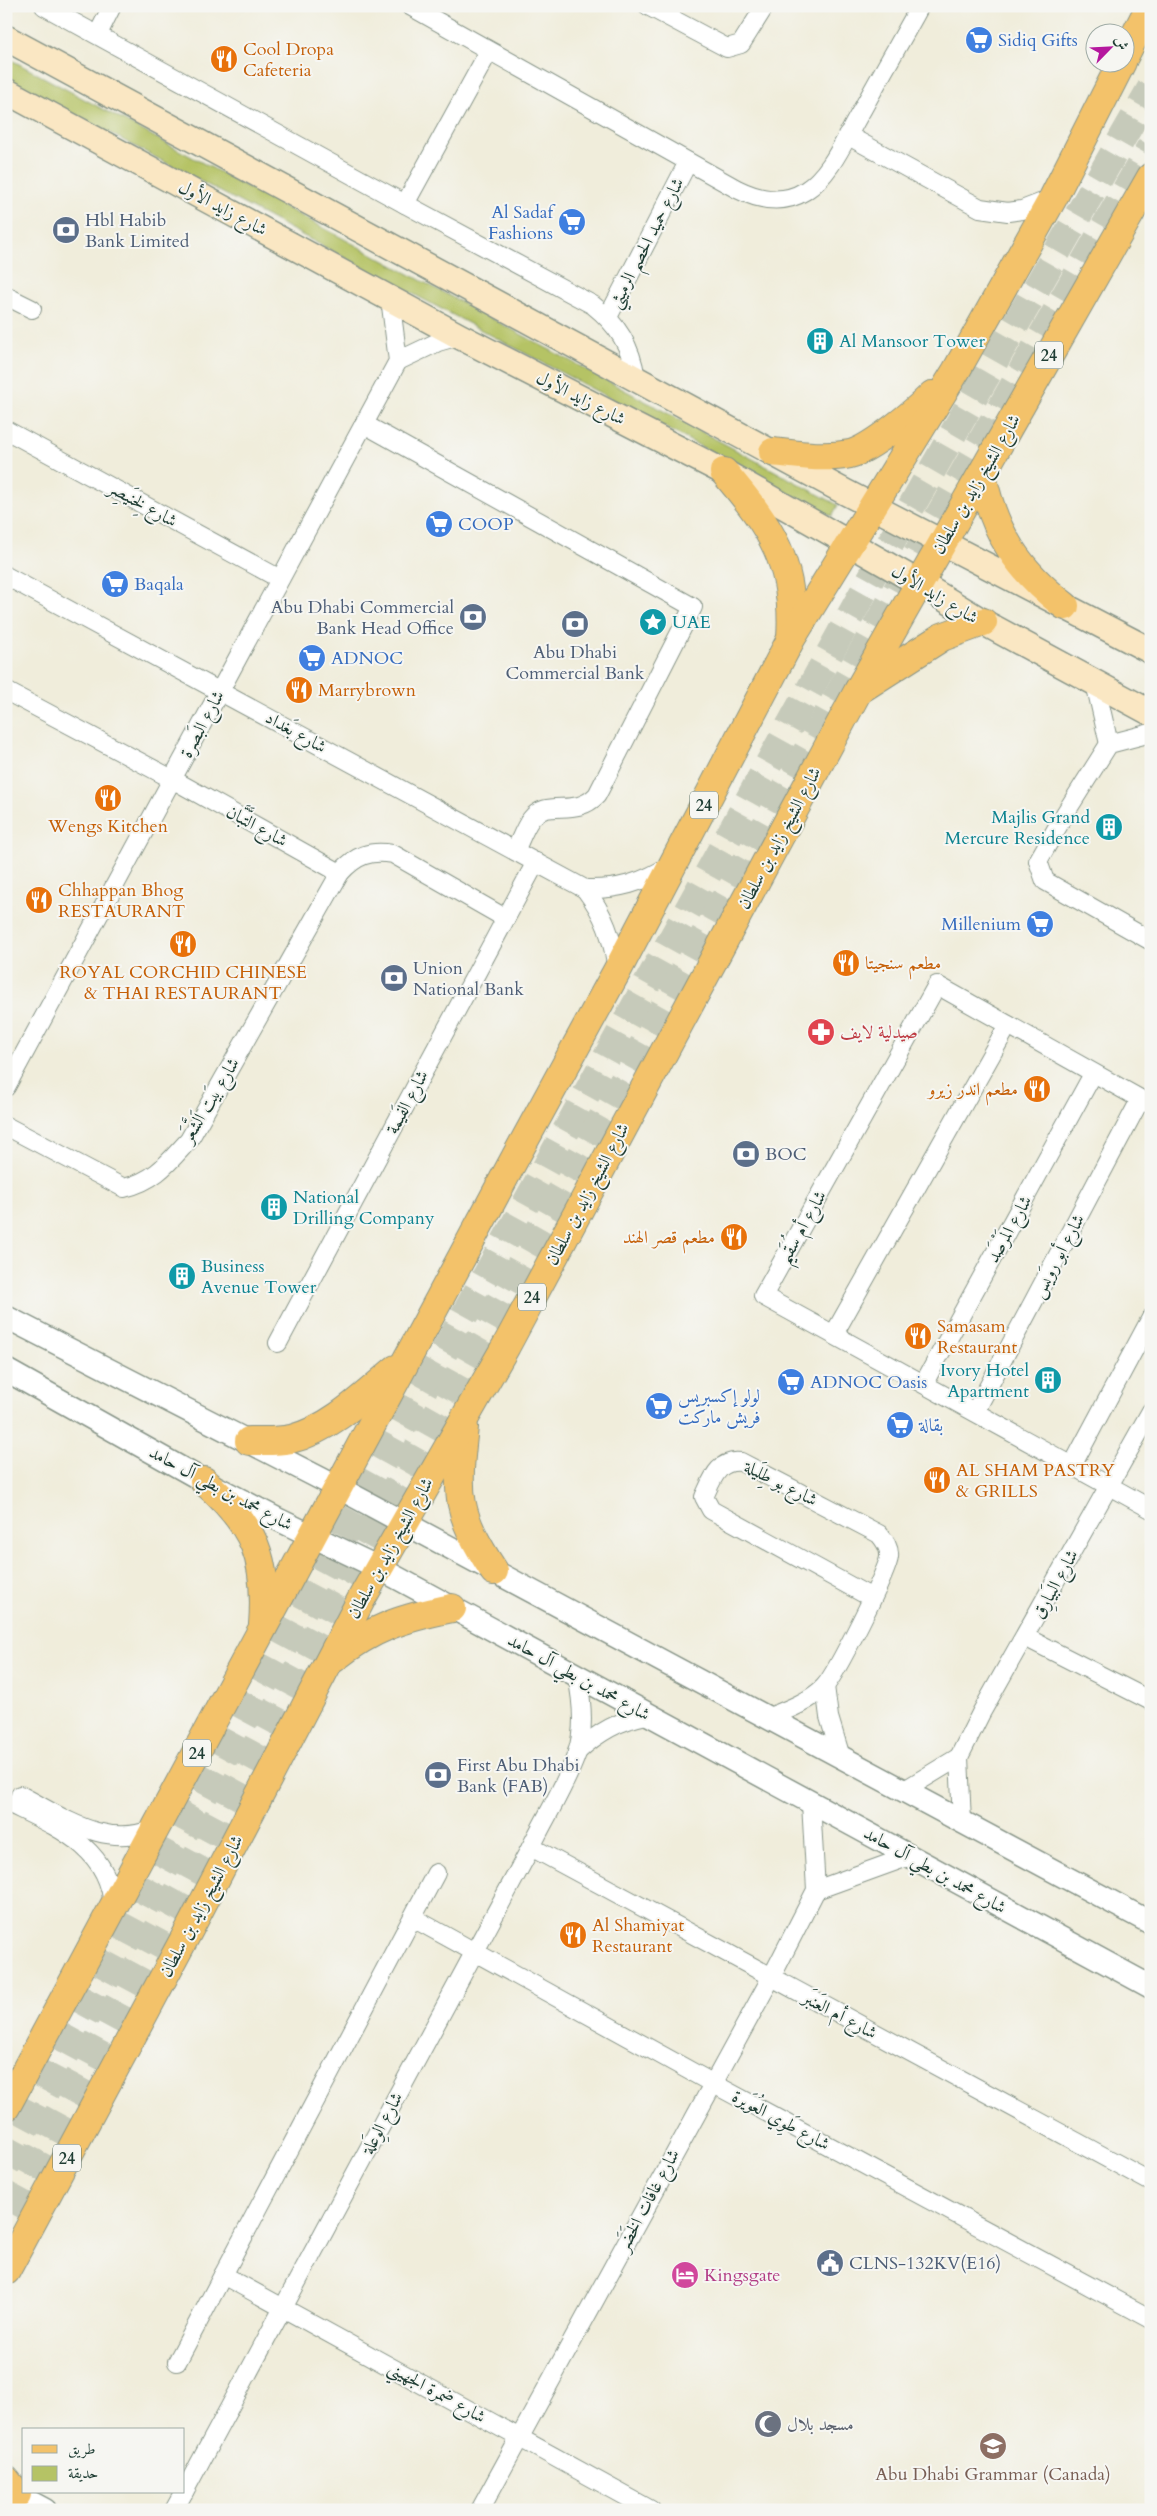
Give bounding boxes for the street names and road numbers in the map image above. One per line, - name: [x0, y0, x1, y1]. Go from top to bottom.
- street label: شارع حميد الحصم الرميثي: [603, 173, 695, 315]
- street label: شارع زايد الأول: [173, 174, 272, 244]
- road number: 24: [1035, 342, 1063, 368]
- street label: شارع زايد الأول: [531, 364, 630, 433]
- street label: شارع الشيخ زايد بن سلطان: [926, 410, 1029, 560]
- street label: شارع لِخنَيصِر: [101, 473, 182, 535]
- street label: شارع زايد الأول: [886, 558, 983, 632]
- street label: شارع البَصرة: [173, 686, 232, 763]
- street label: شارع بَغداد: [260, 704, 331, 761]
- street label: شارع الشيخ زايد بن سلطان: [731, 763, 830, 915]
- road number: 24: [690, 792, 718, 818]
- street label: شارع التَّبَّان: [221, 797, 293, 855]
- street label: شارع بَيت اَلشَّعَر: [172, 1051, 247, 1150]
- street label: شارع الفَيمة: [379, 1065, 437, 1140]
- street label: شارع الشيخ زايد بن سلطان: [539, 1119, 638, 1271]
- street label: شارع أم سُقَيم: [769, 1185, 837, 1271]
- street label: شارع المَرْصَد: [979, 1190, 1040, 1268]
- street label: شارع أبو روَيس: [1025, 1209, 1093, 1304]
- road number: 24: [518, 1284, 546, 1310]
- street label: شارع محمد بن بطي آل حامد: [143, 1440, 297, 1540]
- street label: شارع بو طِلَيلة: [738, 1453, 822, 1514]
- street label: شارع الشيخ زايد بن سلطان: [341, 1473, 442, 1625]
- street label: شارع البَيارِق: [1025, 1545, 1086, 1624]
- street label: شارع محمد بن بطي آل حامد: [501, 1628, 655, 1731]
- road number: 24: [183, 1740, 211, 1766]
- street label: شارع محمد بن بطي آل حامد: [857, 1821, 1011, 1924]
- street label: شارع الشيخ زايد بن سلطان: [153, 1831, 252, 1983]
- street label: شارع أم العَنبَر: [795, 1984, 882, 2048]
- street label: شارع طَوِي العُوَيرة: [726, 2081, 836, 2159]
- street label: شارع الوِعَلة: [354, 2087, 411, 2161]
- road number: 24: [53, 2144, 81, 2172]
- street label: شارع غافات الخَضَر: [609, 2144, 688, 2259]
- street label: شارع ضمرة الجهيني: [381, 2355, 490, 2433]

